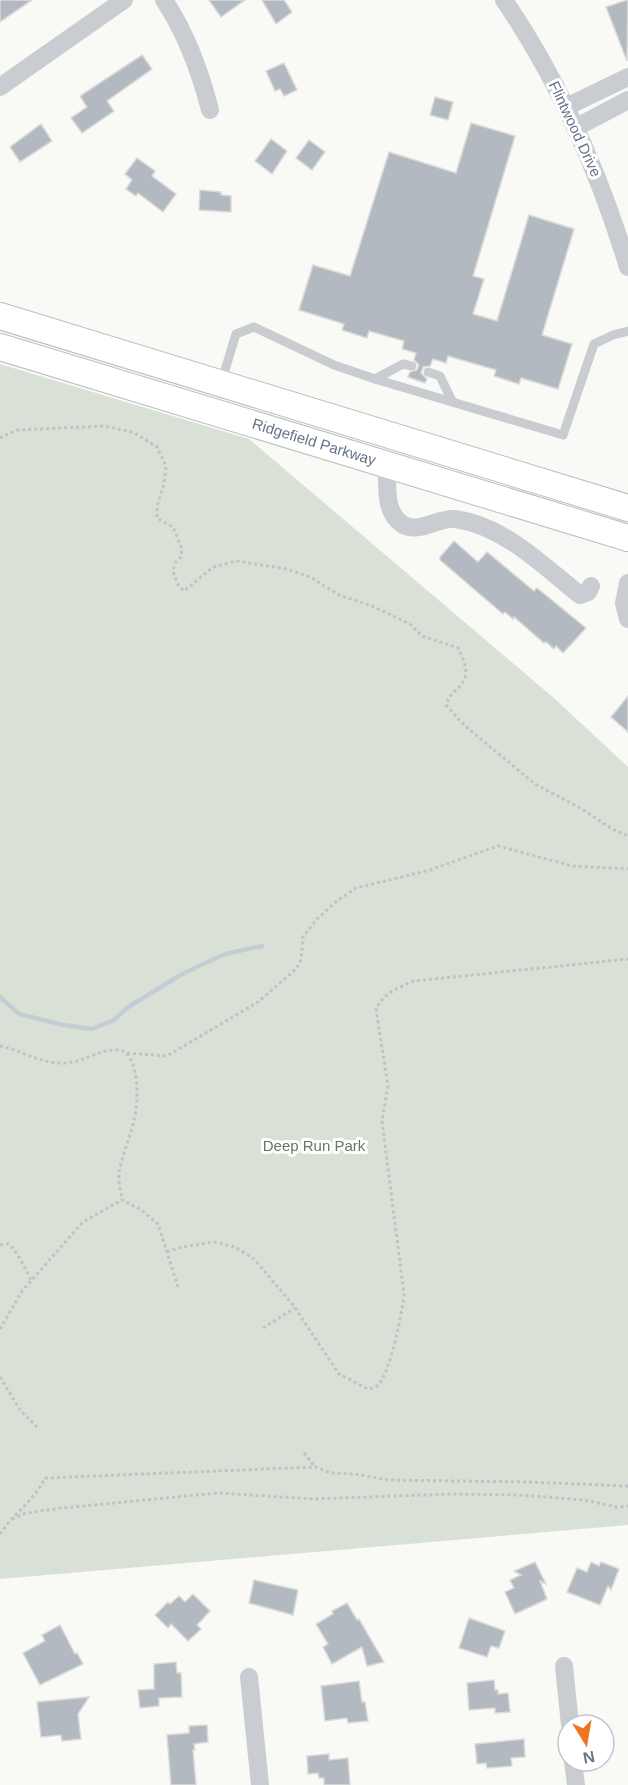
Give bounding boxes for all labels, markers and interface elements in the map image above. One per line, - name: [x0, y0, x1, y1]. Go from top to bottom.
- street label: Flintwood Drive: [546, 78, 605, 179]
- street label: Ridgefield Parkway: [250, 415, 378, 469]
- park label: Deep Run Park: [263, 1137, 366, 1154]
- north arrow: [556, 1713, 616, 1773]
- text: N: [581, 1748, 596, 1767]

